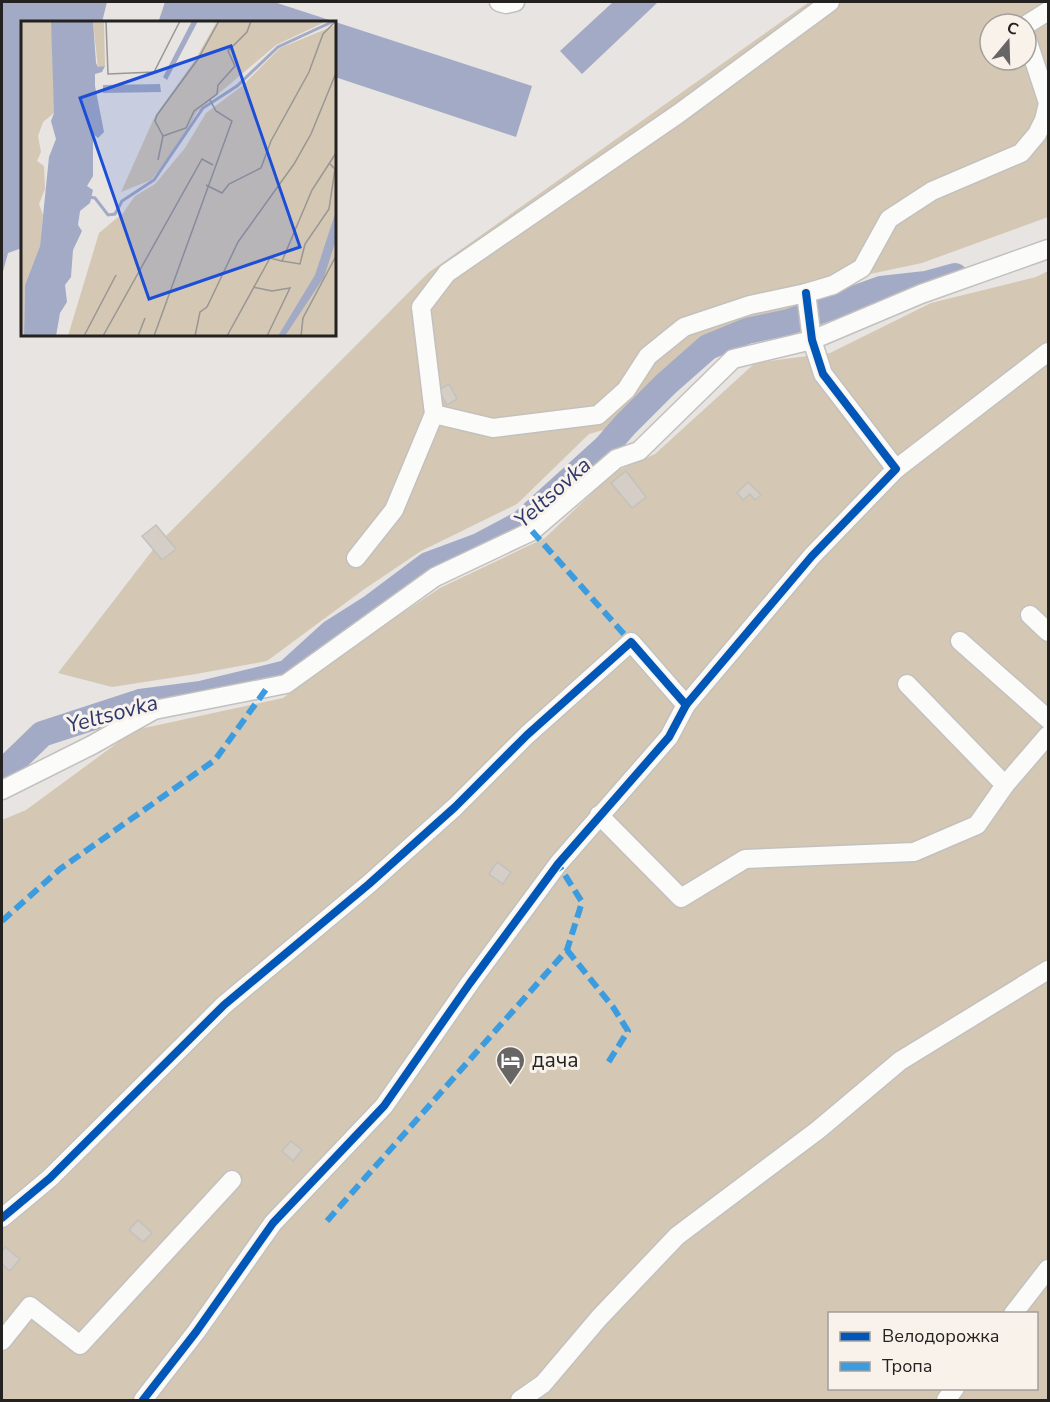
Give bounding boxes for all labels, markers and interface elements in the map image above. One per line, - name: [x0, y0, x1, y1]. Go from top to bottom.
- north arrow: [978, 12, 1038, 72]
- text: С: [1004, 17, 1021, 41]
- inset map: [21, 21, 336, 336]
- water label: Yeltsovka: [508, 450, 598, 535]
- water label: Yeltsovka: [63, 687, 161, 741]
- hotel icon: дача: [495, 1044, 527, 1086]
- place label: дача: [532, 1046, 579, 1074]
- legend: [828, 1312, 1038, 1390]
- text: Велодорожка: [882, 1324, 999, 1348]
- text: Тропа: [882, 1354, 933, 1378]

